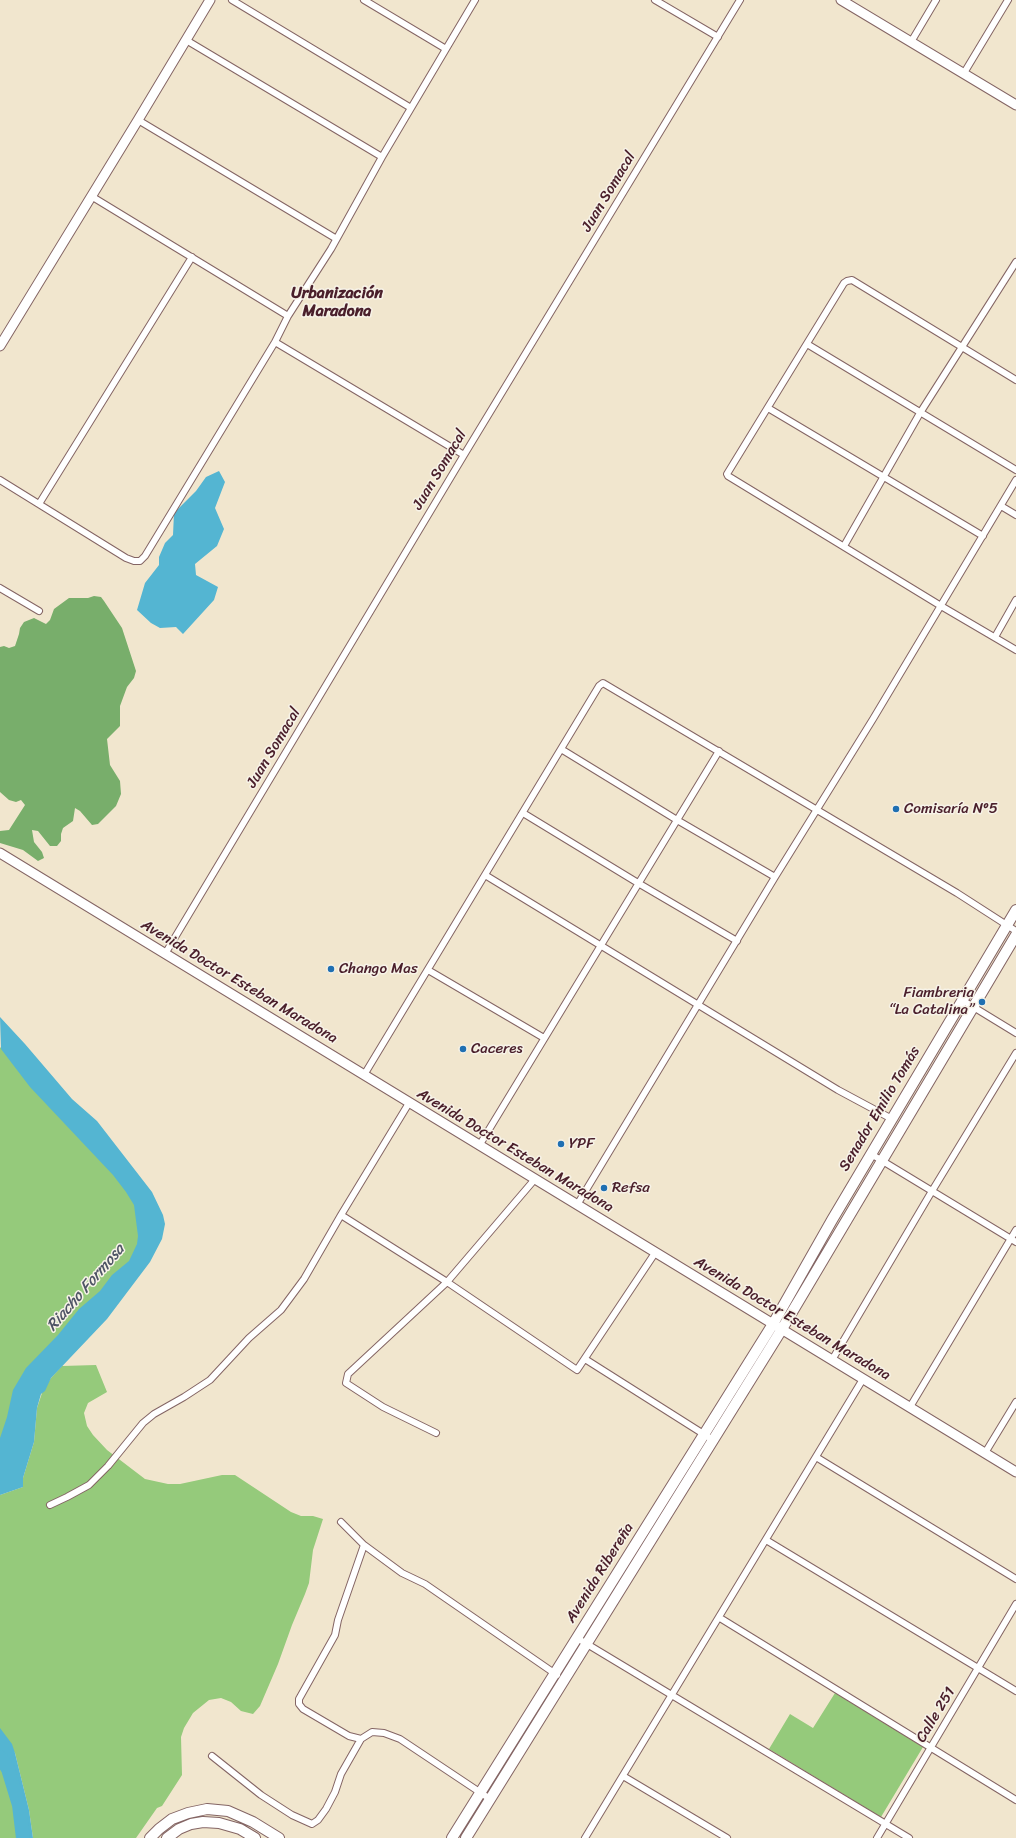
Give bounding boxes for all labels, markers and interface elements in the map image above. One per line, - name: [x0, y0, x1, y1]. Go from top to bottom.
- street label: Juan Somacal: [578, 149, 640, 235]
- district label: Urbanización Maradona: [291, 284, 383, 322]
- street label: Juan Somacal: [409, 427, 471, 513]
- street label: Juan Somacal: [243, 705, 305, 791]
- place label: Comisaría Nº5: [904, 800, 998, 818]
- marker: Comisaría Nº5: [891, 804, 901, 814]
- street label: Avenida Doctor Esteban Maradona: [138, 916, 340, 1048]
- place label: Chango Mas: [339, 960, 418, 978]
- marker: Chango Mas: [326, 964, 336, 974]
- place label: Fiambreria “La Catalina”: [889, 984, 974, 1019]
- marker: Fiambreria “La Catalina”: [977, 997, 987, 1007]
- place label: Caceres: [471, 1040, 523, 1058]
- street label: Senador Emilio Tomás: [836, 1043, 924, 1175]
- marker: Caceres: [458, 1044, 468, 1054]
- street label: Avenida Doctor Esteban Maradona: [414, 1085, 616, 1217]
- place label: YPF: [569, 1135, 594, 1153]
- marker: YPF: [556, 1139, 566, 1149]
- place label: Refsa: [612, 1179, 650, 1197]
- marker: Refsa: [599, 1183, 609, 1193]
- water label: Riacho Formosa: [43, 1241, 129, 1335]
- street label: Avenida Doctor Esteban Maradona: [691, 1253, 893, 1385]
- street label: Avenida Ribereña: [562, 1520, 638, 1626]
- street label: Calle 251: [912, 1684, 960, 1746]

